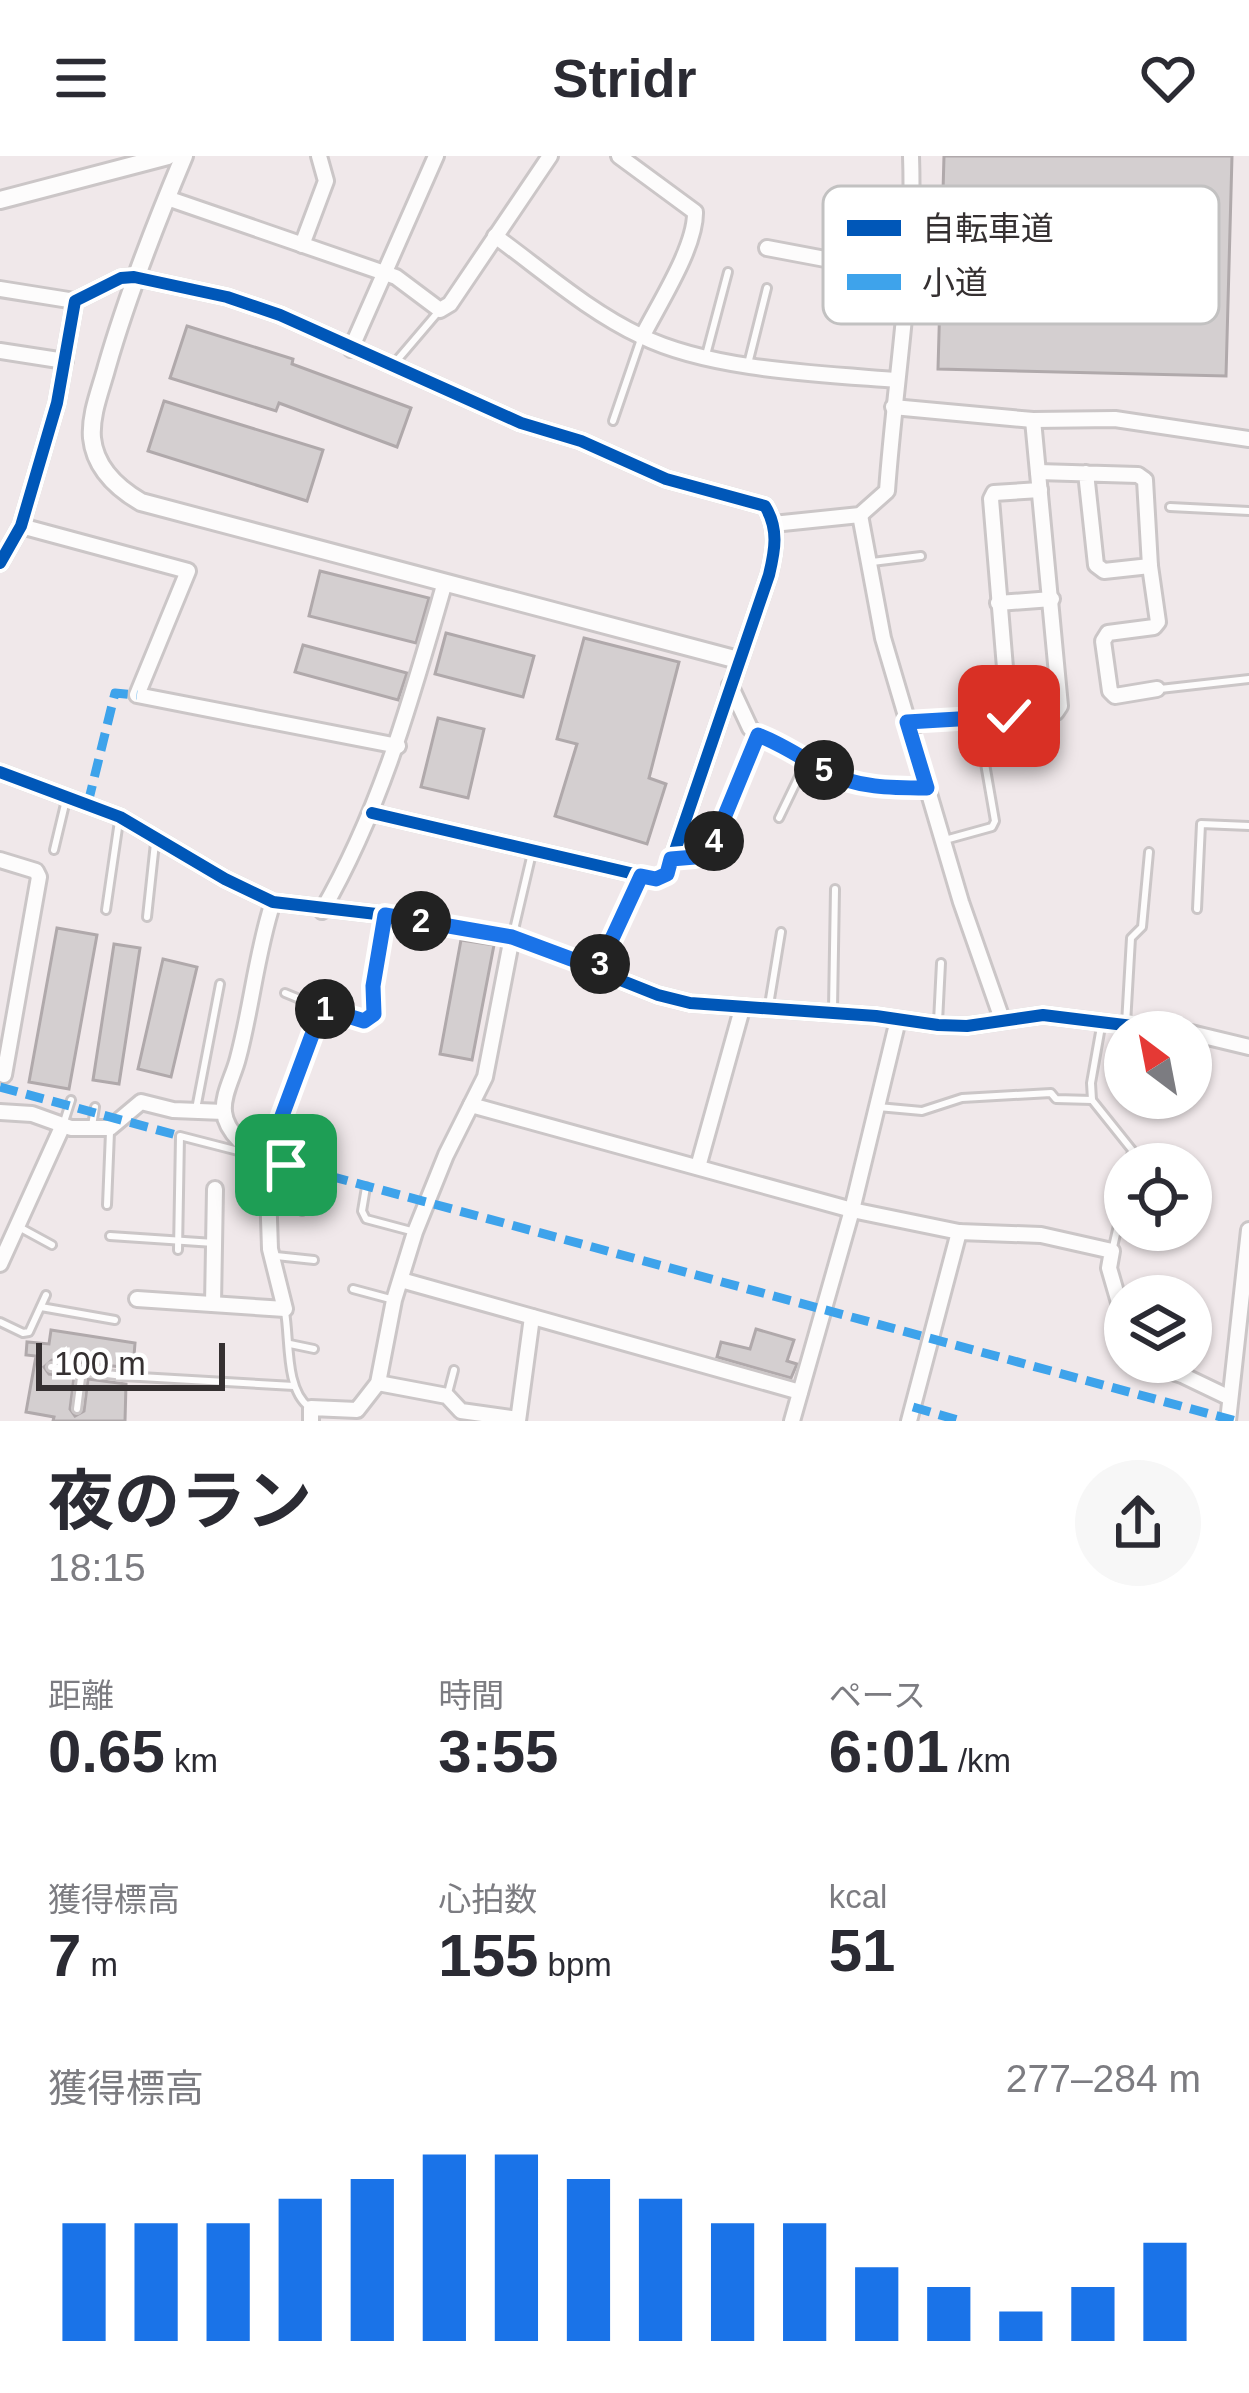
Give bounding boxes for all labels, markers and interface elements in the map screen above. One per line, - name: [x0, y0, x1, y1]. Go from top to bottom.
- icon: menu: [48, 45, 114, 111]
- icon: heart: [1135, 45, 1201, 111]
- text: Stridr: [552, 48, 697, 108]
- legend: [823, 186, 1219, 324]
- text: 自転車道: [922, 210, 1054, 247]
- text: 小道: [922, 264, 988, 301]
- pin: [958, 665, 1060, 767]
- icon: check: [976, 683, 1042, 749]
- pin: 5: [794, 740, 854, 800]
- text: 5: [815, 751, 833, 788]
- pin: 4: [684, 811, 744, 871]
- text: 4: [705, 822, 723, 859]
- pin: 2: [391, 891, 451, 951]
- text: 2: [412, 902, 430, 939]
- pin: 3: [570, 934, 630, 994]
- text: 3: [591, 945, 609, 982]
- pin: 1: [295, 979, 355, 1039]
- text: 1: [316, 990, 334, 1027]
- north arrow: [1104, 1011, 1212, 1119]
- map controls: [1104, 1011, 1212, 1383]
- pin: [235, 1114, 337, 1216]
- icon: arrive: [253, 1132, 319, 1198]
- button: locate: [1104, 1143, 1212, 1251]
- button: layers: [1104, 1275, 1212, 1383]
- scale bar: [36, 1337, 225, 1390]
- text: 100 m: [54, 1345, 146, 1382]
- button: share: [1075, 1460, 1201, 1586]
- text: 夜のラン: [48, 1464, 312, 1538]
- text: 18:15: [48, 1546, 146, 1589]
- text: 距離: [48, 1677, 114, 1714]
- text: 時間: [438, 1677, 504, 1714]
- text: ペース: [829, 1677, 926, 1714]
- text: 0.65: [48, 1718, 165, 1785]
- text: 3:55: [438, 1718, 558, 1785]
- text: 6:01: [829, 1718, 949, 1785]
- text: km: [165, 1742, 218, 1779]
- text: /km: [949, 1742, 1011, 1779]
- text: kcal: [829, 1878, 887, 1915]
- text: 獲得標高: [48, 1881, 180, 1918]
- text: 心拍数: [438, 1881, 537, 1918]
- text: 51: [829, 1917, 895, 1984]
- text: 7: [48, 1922, 81, 1989]
- text: 155: [438, 1922, 538, 1989]
- text: m: [81, 1946, 118, 1983]
- text: bpm: [538, 1946, 612, 1983]
- text: 277–284 m: [1006, 2057, 1201, 2100]
- text: 獲得標高: [48, 2067, 204, 2110]

